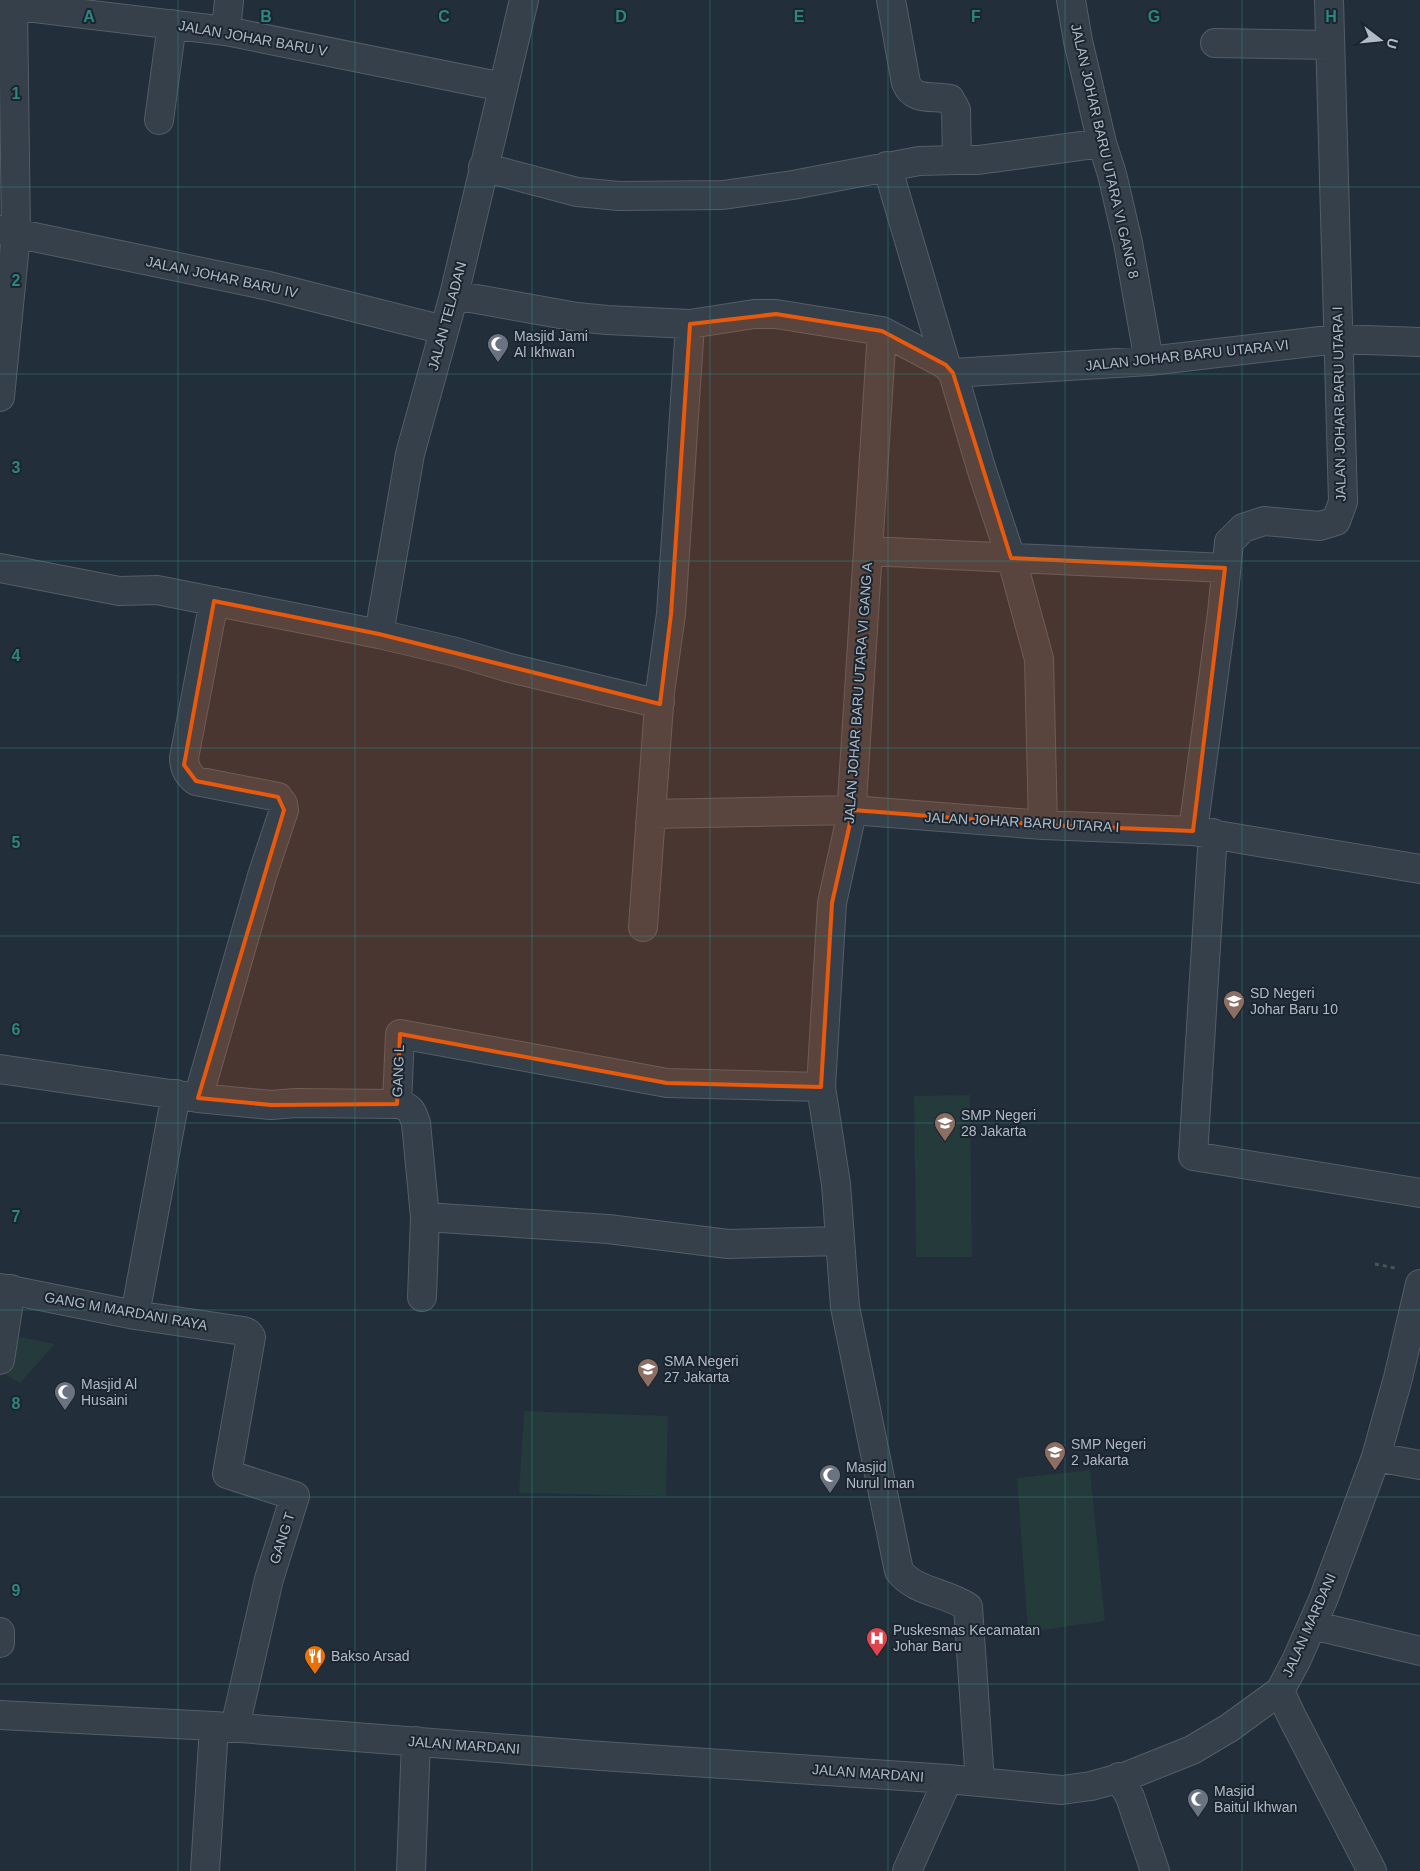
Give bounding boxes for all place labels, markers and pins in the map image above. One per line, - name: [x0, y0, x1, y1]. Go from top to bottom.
- place label: Masjid Jami Al Ikhwan: [514, 328, 588, 360]
- mosque icon: Masjid Jami Al Ikhwan: [486, 332, 510, 363]
- place label: SD Negeri Johar Baru 10: [1250, 985, 1338, 1017]
- school or university icon: SD Negeri Johar Baru 10: [1222, 989, 1246, 1020]
- place label: SMP Negeri 28 Jakarta: [961, 1107, 1036, 1139]
- school or university icon: SMP Negeri 28 Jakarta: [933, 1111, 957, 1142]
- place label: SMA Negeri 27 Jakarta: [664, 1353, 739, 1385]
- school or university icon: SMA Negeri 27 Jakarta: [636, 1357, 660, 1388]
- place label: Masjid Al Husaini: [81, 1376, 137, 1408]
- mosque icon: Masjid Al Husaini: [53, 1380, 77, 1411]
- place label: SMP Negeri 2 Jakarta: [1071, 1436, 1146, 1468]
- school or university icon: SMP Negeri 2 Jakarta: [1043, 1440, 1067, 1471]
- place label: Masjid Nurul Iman: [846, 1459, 914, 1491]
- mosque icon: Masjid Nurul Iman: [818, 1463, 842, 1494]
- place label: Puskesmas Kecamatan Johar Baru: [893, 1622, 1040, 1654]
- hospital icon: Puskesmas Kecamatan Johar Baru: [865, 1626, 889, 1657]
- restaurant icon: Bakso Arsad: [303, 1644, 327, 1675]
- place label: Bakso Arsad: [331, 1648, 410, 1664]
- place label: Masjid Baitul Ikhwan: [1214, 1783, 1297, 1815]
- mosque icon: Masjid Baitul Ikhwan: [1186, 1787, 1210, 1818]

